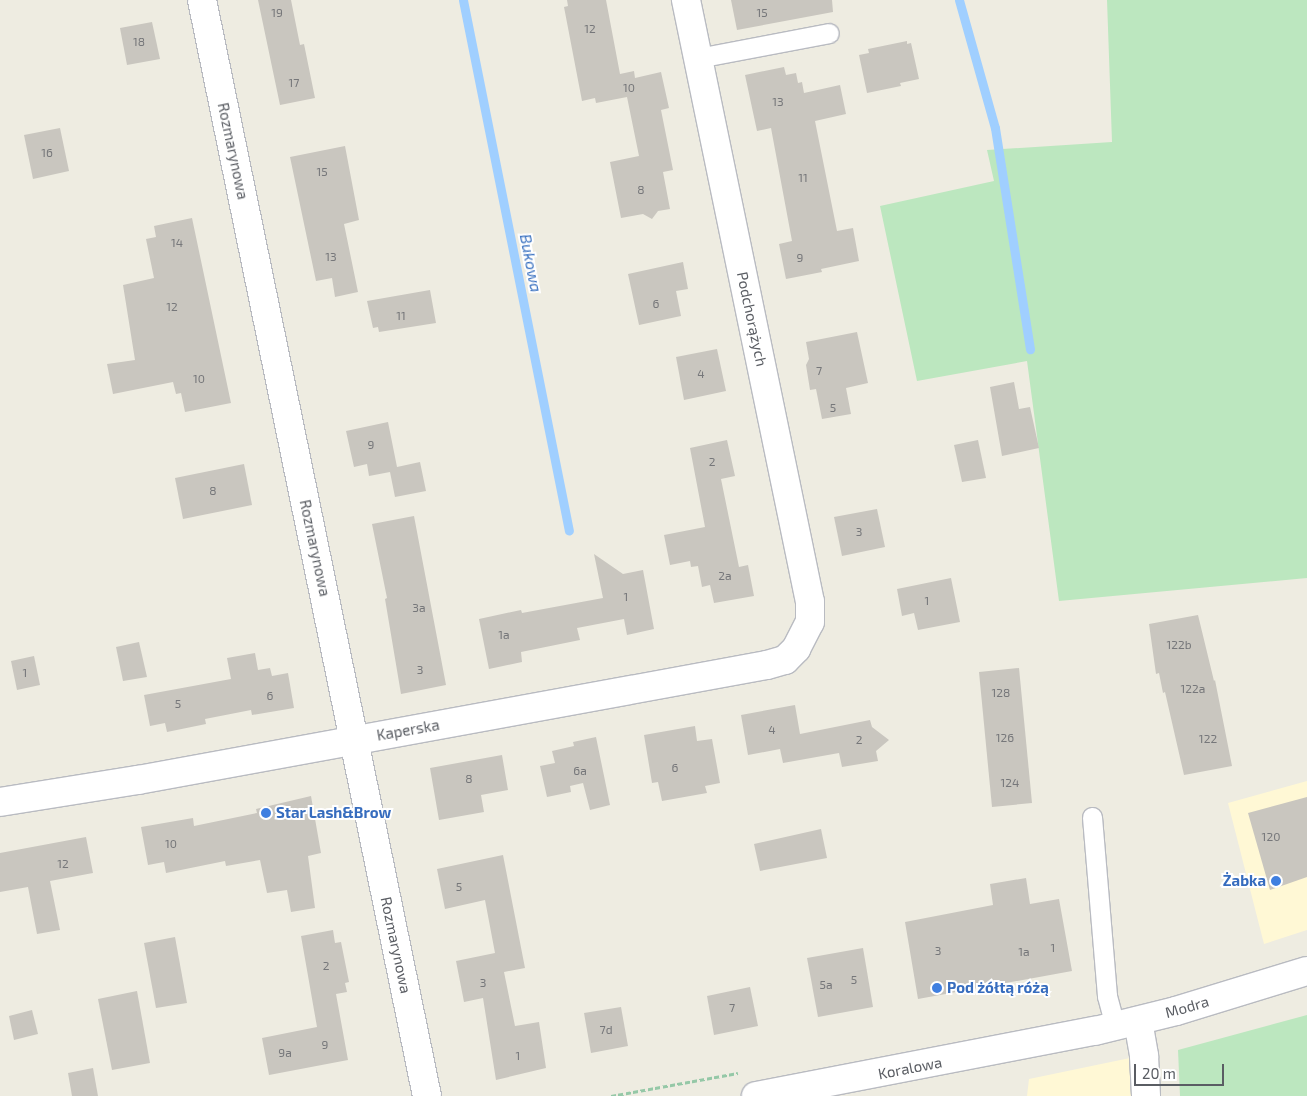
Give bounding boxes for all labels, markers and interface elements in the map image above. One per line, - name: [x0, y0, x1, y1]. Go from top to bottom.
- house number: 19: [271, 6, 283, 20]
- house number: 15: [756, 6, 768, 20]
- house number: 12: [584, 22, 596, 36]
- house number: 18: [133, 35, 145, 49]
- house number: 17: [289, 76, 299, 90]
- house number: 10: [623, 81, 635, 95]
- house number: 13: [772, 95, 784, 109]
- street label: Rozmarynowa: [214, 101, 252, 201]
- house number: 16: [41, 146, 53, 160]
- house number: 15: [316, 165, 328, 179]
- house number: 11: [798, 171, 808, 185]
- house number: 8: [637, 183, 645, 197]
- water label: Bukowa: [516, 232, 546, 294]
- house number: 14: [171, 236, 183, 250]
- house number: 13: [325, 250, 337, 264]
- house number: 9: [797, 251, 803, 265]
- street label: Podchorążych: [733, 270, 771, 368]
- house number: 6: [653, 297, 659, 311]
- house number: 12: [166, 300, 178, 314]
- house number: 11: [396, 309, 406, 323]
- house number: 7: [816, 364, 822, 378]
- house number: 4: [697, 367, 705, 381]
- house number: 10: [193, 372, 205, 386]
- house number: 5: [830, 401, 836, 415]
- house number: 9: [368, 438, 374, 452]
- house number: 2: [709, 455, 715, 469]
- house number: 8: [209, 484, 217, 498]
- street label: Rozmarynowa: [296, 498, 334, 598]
- house number: 3: [856, 525, 862, 539]
- house number: 2a: [718, 569, 732, 583]
- house number: 1: [624, 590, 628, 604]
- house number: 1: [925, 594, 929, 608]
- house number: 3a: [412, 601, 426, 615]
- house number: 1a: [498, 628, 510, 642]
- house number: 122b: [1166, 638, 1192, 652]
- house number: 3: [417, 663, 423, 677]
- house number: 1: [23, 666, 27, 680]
- house number: 122a: [1181, 682, 1205, 696]
- house number: 128: [992, 686, 1010, 700]
- house number: 6: [267, 689, 273, 703]
- house number: 5: [175, 697, 181, 711]
- street label: Kaperska: [375, 716, 441, 744]
- house number: 4: [768, 723, 776, 737]
- house number: 126: [996, 731, 1014, 745]
- house number: 122: [1199, 732, 1217, 746]
- house number: 2: [856, 733, 862, 747]
- house number: 6: [672, 761, 678, 775]
- house number: 6a: [573, 764, 587, 778]
- house number: 8: [465, 772, 473, 786]
- house number: 124: [1001, 776, 1019, 790]
- place label: Star Lash&Brow: [276, 804, 392, 822]
- marker: Star Lash&Brow: [260, 807, 272, 819]
- house number: 120: [1262, 830, 1280, 844]
- house number: 10: [165, 837, 177, 851]
- house number: 12: [57, 857, 69, 871]
- place label: Żabka: [1223, 872, 1266, 890]
- marker: Żabka: [1270, 875, 1282, 887]
- house number: 5: [456, 880, 462, 894]
- street label: Rozmarynowa: [377, 895, 415, 995]
- house number: 1: [1051, 941, 1055, 955]
- house number: 3: [935, 944, 941, 958]
- house number: 1a: [1018, 945, 1030, 959]
- house number: 2: [323, 959, 329, 973]
- house number: 5: [851, 973, 857, 987]
- house number: 3: [480, 976, 486, 990]
- house number: 5a: [819, 978, 833, 992]
- place label: Pod żółtą różą: [947, 979, 1049, 997]
- marker: Pod żółtą różą: [931, 982, 943, 994]
- street label: Modra: [1163, 992, 1211, 1022]
- house number: 7: [729, 1001, 735, 1015]
- house number: 7d: [599, 1023, 613, 1037]
- house number: 9: [322, 1038, 328, 1052]
- house number: 9a: [278, 1046, 292, 1060]
- house number: 1: [516, 1049, 520, 1063]
- street label: Koralowa: [876, 1053, 944, 1083]
- scale bar: [1137, 1054, 1227, 1086]
- text: 20 m: [1142, 1064, 1176, 1082]

